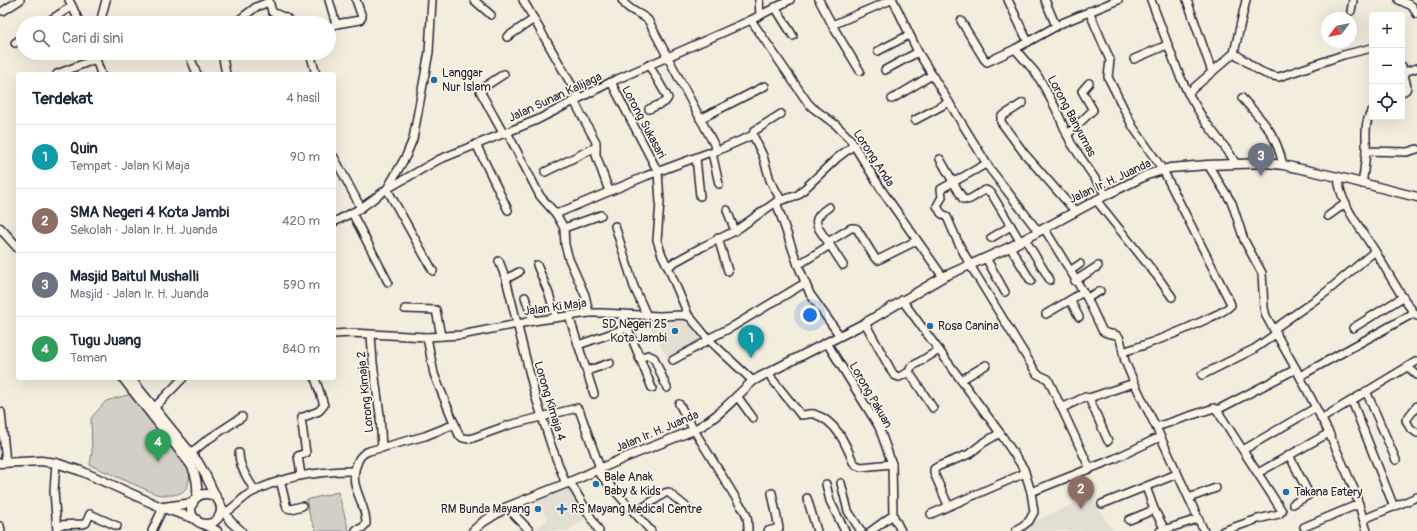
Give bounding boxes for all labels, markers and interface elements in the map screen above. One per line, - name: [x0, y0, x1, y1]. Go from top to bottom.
- north arrow: [1321, 12, 1357, 48]
- map controls: [1369, 12, 1405, 120]
- button: +: [1369, 12, 1405, 48]
- search box: [16, 16, 336, 60]
- icon: search: [30, 27, 52, 49]
- text: Cari di sini: [62, 29, 123, 48]
- button: −: [1369, 48, 1405, 84]
- place label: Langgar Nur Islam: [442, 66, 491, 95]
- street label: Jalan Sunan Kalijaga: [506, 69, 605, 126]
- street label: Lorong Banyumas: [1044, 73, 1100, 160]
- marker: Langgar Nur Islam: [429, 75, 439, 85]
- street label: Lorong Sukasari: [618, 83, 669, 161]
- button: locate: [1369, 84, 1405, 120]
- text: Terdekat: [32, 88, 93, 109]
- text: 4 hasil: [286, 90, 320, 106]
- street label: Lorong Anda: [850, 127, 898, 190]
- text: Quin: [70, 139, 98, 158]
- pin: 3: [1248, 143, 1274, 176]
- text: 1: [42, 149, 48, 165]
- text: 90 m: [290, 149, 320, 165]
- street label: Jalan Ir. H. Juanda: [1067, 156, 1154, 207]
- text: Tempat · Jalan Ki Maja: [70, 158, 190, 174]
- text: SMA Negeri 4 Kota Jambi: [70, 203, 229, 222]
- text: 2: [41, 213, 49, 229]
- text: 420 m: [282, 213, 320, 229]
- text: Sekolah · Jalan Ir. H. Juanda: [70, 222, 218, 238]
- text: Masjid Baitul Mushalli: [70, 267, 199, 286]
- text: 3: [41, 277, 49, 293]
- text: 590 m: [283, 277, 320, 293]
- text: Masjid · Jalan Ir. H. Juanda: [70, 286, 209, 302]
- street label: Jalan Ki Maja: [523, 296, 588, 319]
- your location: [800, 305, 820, 325]
- place label: SD Negeri 25 Kota Jambi: [602, 317, 667, 346]
- place label: Rosa Canina: [938, 319, 999, 334]
- marker: Rosa Canina: [925, 321, 935, 331]
- pin: 1: [738, 325, 764, 358]
- marker: SD Negeri 25 Kota Jambi: [670, 326, 680, 336]
- text: Tugu Juang: [70, 331, 141, 350]
- text: 4: [41, 341, 49, 357]
- text: 840 m: [283, 341, 320, 357]
- text: Taman: [70, 350, 107, 366]
- street label: Lorong Kimaja 2: [354, 350, 377, 434]
- street label: Lorong Kimaja 4: [530, 360, 569, 443]
- street label: Lorong Pakuan: [846, 360, 896, 431]
- street label: Jalan Ir. H. Juanda: [613, 407, 701, 456]
- pin: 4: [145, 429, 171, 462]
- place label: Bale Anak Baby & Kids: [604, 470, 661, 499]
- pin: 2: [1068, 476, 1094, 509]
- marker: Bale Anak Baby & Kids: [591, 479, 601, 489]
- place label: Takana Eatery: [1294, 485, 1362, 500]
- marker: Takana Eatery: [1281, 487, 1291, 497]
- place label: RM Bunda Mayang: [441, 502, 530, 517]
- place label: RS Mayang Medical Centre: [571, 502, 702, 517]
- marker: RS Mayang Medical Centre: [556, 503, 568, 515]
- marker: RM Bunda Mayang: [533, 504, 543, 514]

